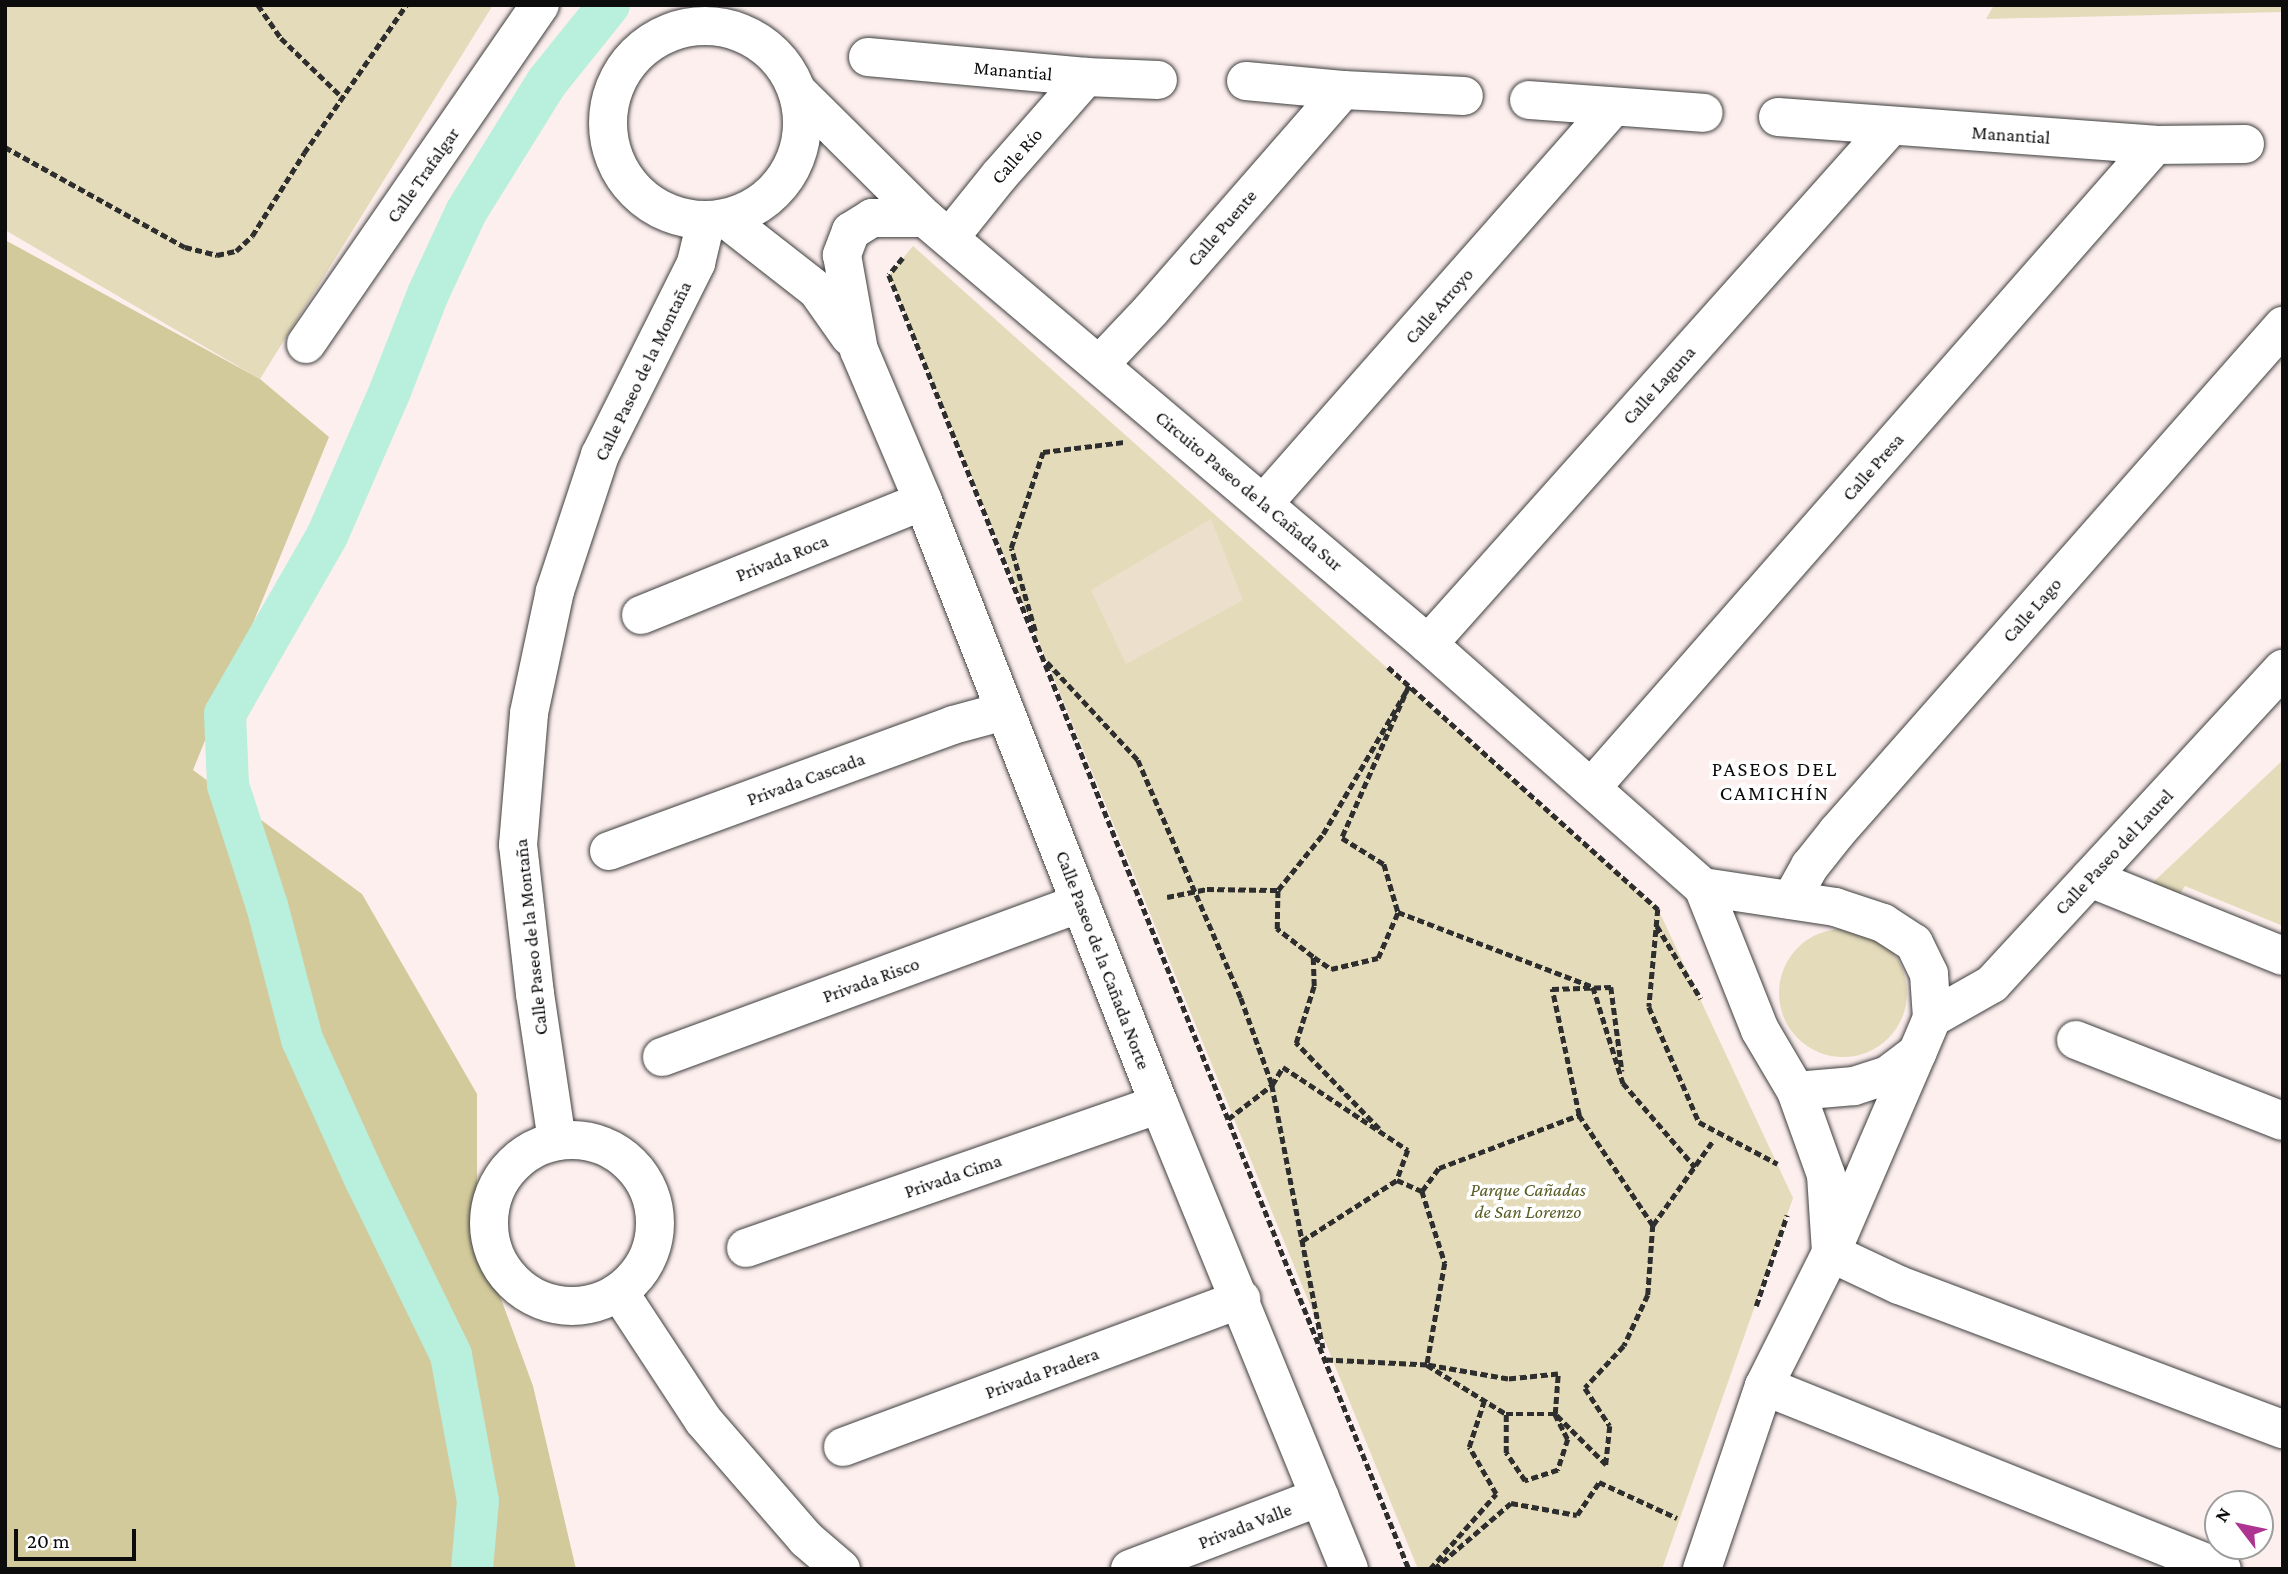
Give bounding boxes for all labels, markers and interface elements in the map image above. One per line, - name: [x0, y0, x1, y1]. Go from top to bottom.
- street label: Manantial: [973, 56, 1053, 86]
- street label: Manantial: [1971, 121, 2051, 149]
- street label: Calle Trafalgar: [382, 123, 464, 227]
- street label: Calle Río: [987, 123, 1047, 189]
- street label: Calle Puente: [1182, 185, 1262, 271]
- street label: Calle Arroyo: [1400, 263, 1478, 349]
- street label: Calle Paseo de la Montaña: [590, 277, 696, 465]
- street label: Calle Laguna: [1618, 341, 1700, 429]
- street label: Circuito Paseo de la Cañada Sur: [1151, 406, 1347, 576]
- street label: Calle Presa: [1837, 428, 1909, 506]
- street label: Privada Roca: [733, 529, 831, 587]
- street label: Calle Lago: [1998, 573, 2066, 647]
- street label: Privada Cascada: [744, 747, 868, 811]
- district label: PASEOS DEL CAMICHÍN: [1713, 756, 1837, 806]
- street label: Calle Paseo del Laurel: [2050, 784, 2178, 920]
- street label: Calle Paseo de la Montaña: [509, 838, 553, 1036]
- street label: Calle Paseo de la Cañada Norte: [1051, 848, 1155, 1072]
- street label: Privada Risco: [820, 952, 922, 1008]
- street label: Privada Cima: [901, 1149, 1005, 1203]
- park label: Parque Cañadas de San Lorenzo: [1470, 1179, 1586, 1223]
- street label: Privada Pradera: [982, 1342, 1102, 1404]
- north arrow: [2204, 1490, 2274, 1560]
- street label: Privada Valle: [1195, 1498, 1295, 1554]
- text: N: [2210, 1504, 2235, 1526]
- scale bar: [18, 1514, 140, 1558]
- text: 20 m: [27, 1529, 70, 1553]

